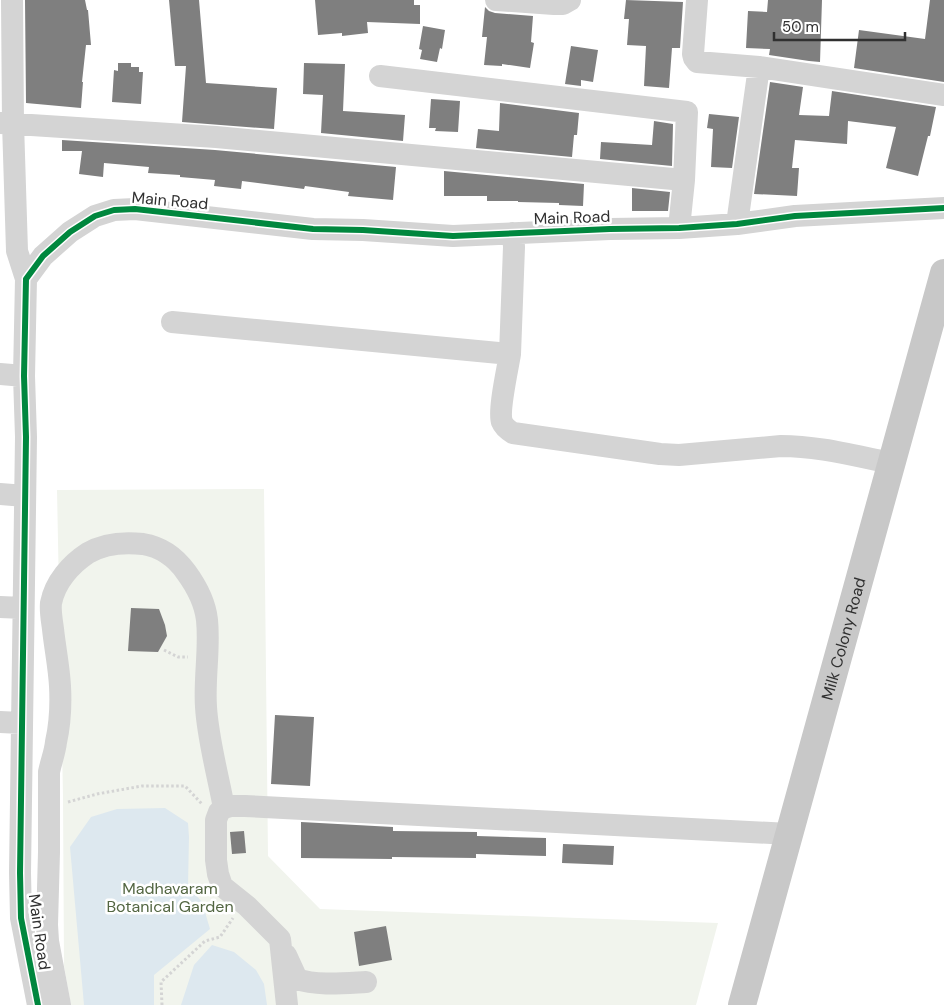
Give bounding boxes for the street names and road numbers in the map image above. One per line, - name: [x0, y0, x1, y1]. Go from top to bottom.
- street label: Main Road: [131, 187, 209, 214]
- street label: Main Road: [533, 206, 611, 229]
- street label: Milk Colony Road: [817, 575, 871, 703]
- street label: Main Road: [24, 893, 55, 972]

